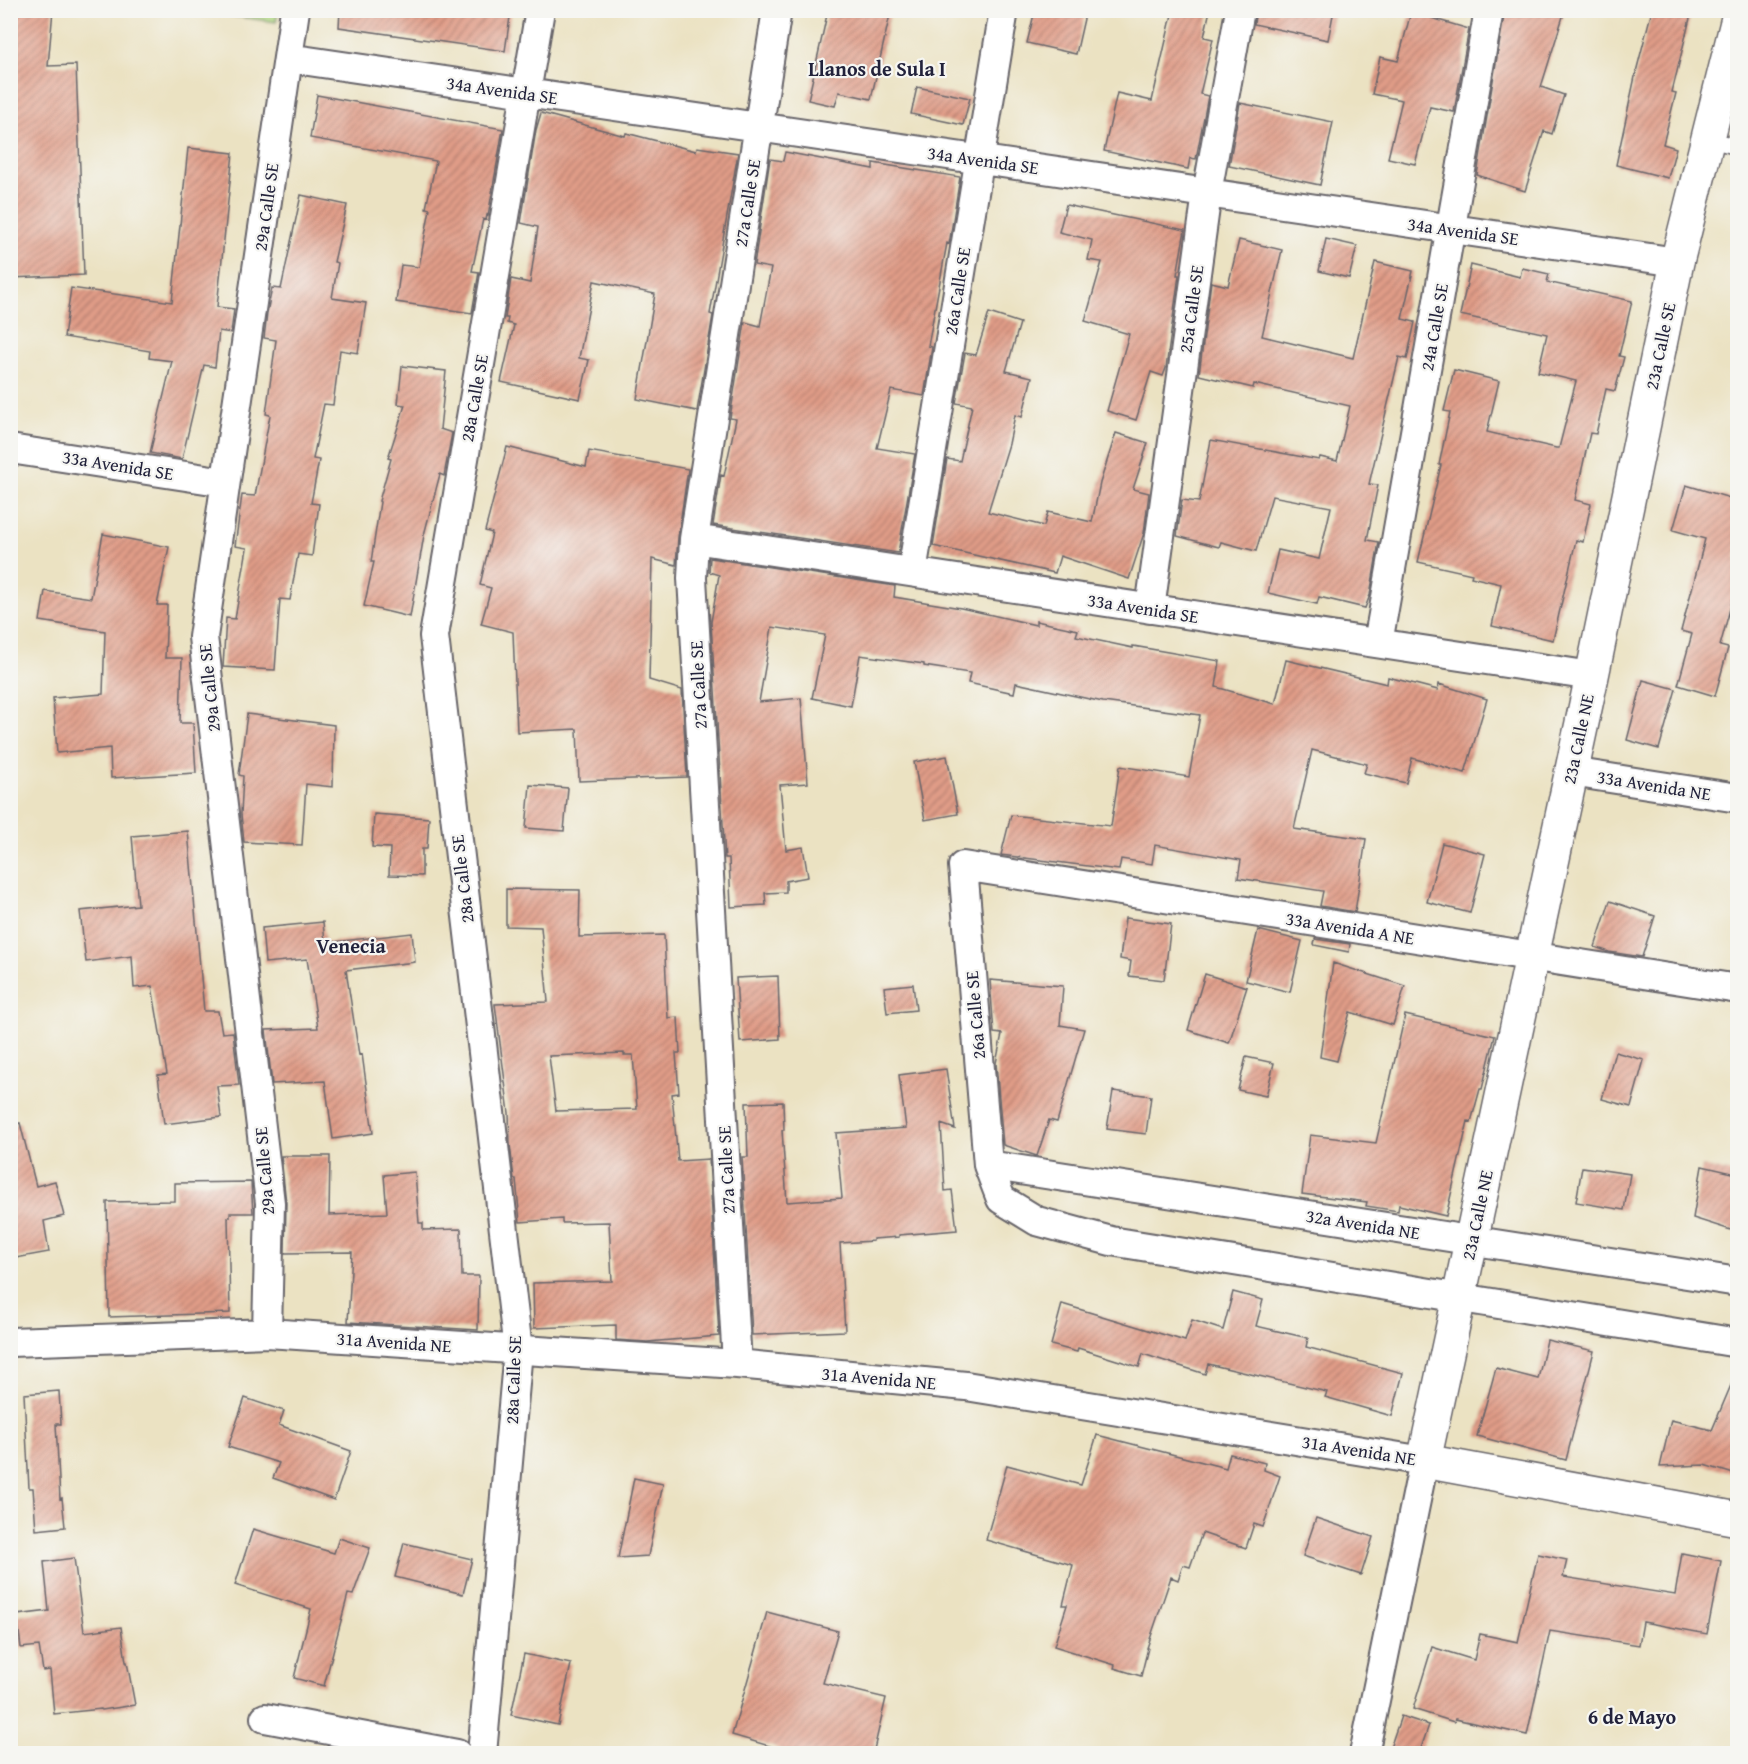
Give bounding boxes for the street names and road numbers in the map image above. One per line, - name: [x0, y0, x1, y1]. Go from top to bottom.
- street label: 34a Avenida SE: [445, 69, 559, 111]
- street label: 34a Avenida SE: [926, 139, 1040, 181]
- street label: 27a Calle SE: [727, 157, 767, 249]
- street label: 29a Calle SE: [246, 161, 286, 253]
- street label: 34a Avenida SE: [1406, 210, 1520, 252]
- street label: 26a Calle SE: [937, 245, 977, 337]
- street label: 25a Calle SE: [1171, 263, 1211, 355]
- street label: 24a Calle SE: [1413, 281, 1455, 373]
- street label: 23a Calle SE: [1638, 300, 1682, 392]
- street label: 28a Calle SE: [453, 352, 495, 444]
- street label: 33a Avenida SE: [61, 443, 175, 487]
- street label: 33a Avenida SE: [1086, 586, 1200, 630]
- street label: 27a Calle SE: [682, 640, 714, 730]
- street label: 29a Calle SE: [191, 643, 227, 733]
- street label: 23a Calle NE: [1555, 691, 1601, 787]
- street label: 33a Avenida NE: [1595, 763, 1713, 807]
- street label: 28a Calle SE: [443, 833, 481, 925]
- street label: 33a Avenida A NE: [1284, 905, 1416, 951]
- street label: 26a Calle SE: [958, 970, 992, 1060]
- street label: 27a Calle SE: [710, 1125, 742, 1215]
- street label: 29a Calle SE: [247, 1126, 281, 1216]
- street label: 23a Calle NE: [1454, 1167, 1500, 1263]
- street label: 32a Avenida NE: [1304, 1202, 1422, 1246]
- street label: 31a Avenida NE: [336, 1325, 452, 1359]
- street label: 28a Calle SE: [498, 1335, 528, 1425]
- street label: 31a Avenida NE: [821, 1360, 937, 1396]
- street label: 31a Avenida NE: [1300, 1428, 1418, 1472]

